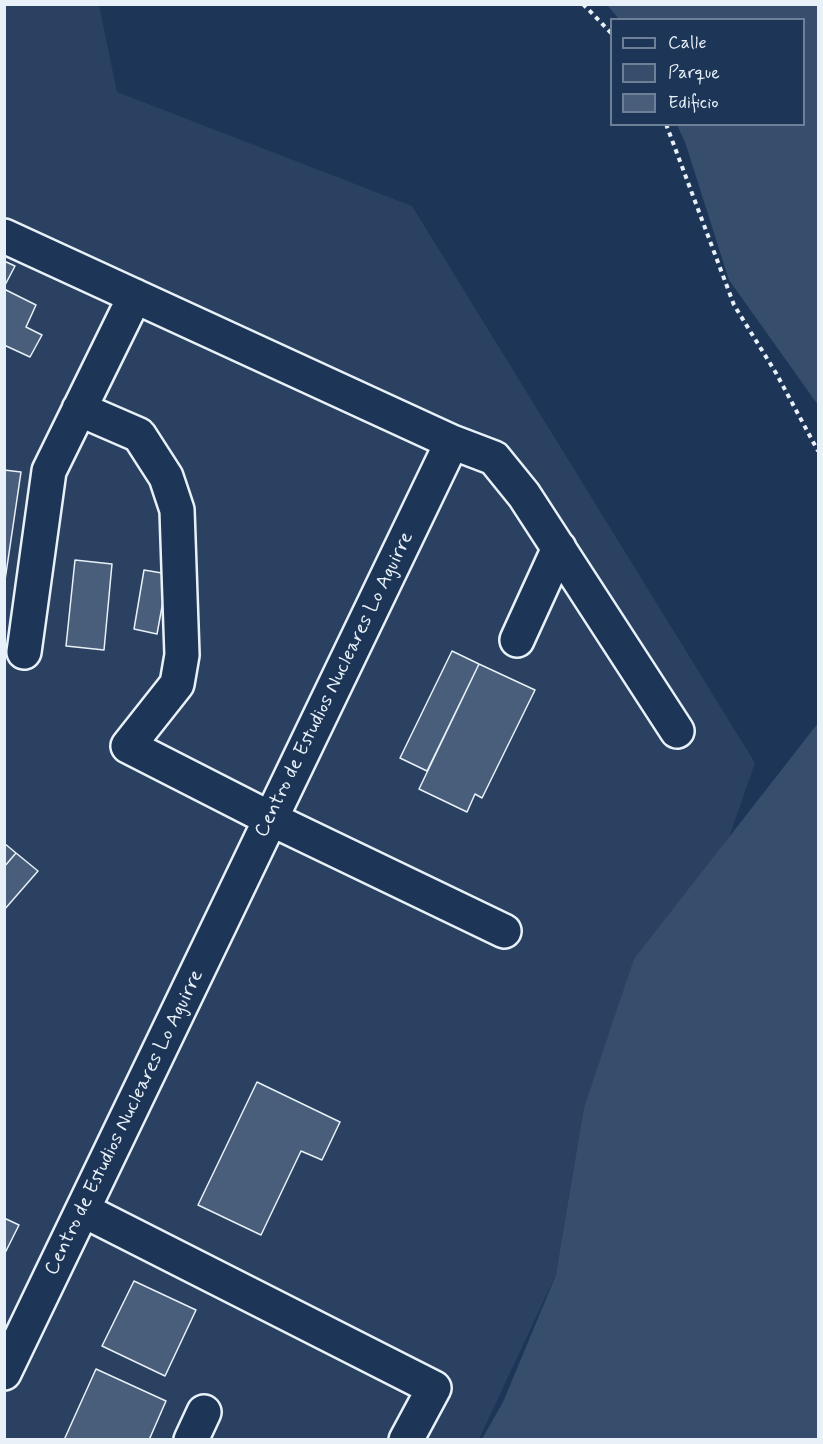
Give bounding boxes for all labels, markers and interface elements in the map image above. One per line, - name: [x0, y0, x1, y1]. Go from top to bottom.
- legend: [610, 18, 805, 126]
- text: Calle: [668, 31, 707, 55]
- text: Parque: [668, 61, 720, 85]
- text: Edificio: [668, 91, 719, 115]
- street label: Centro de Estudios Nucleares Lo Aguirre: [250, 528, 420, 842]
- street label: Centro de Estudios Nucleares Lo Aguirre: [40, 966, 210, 1280]

